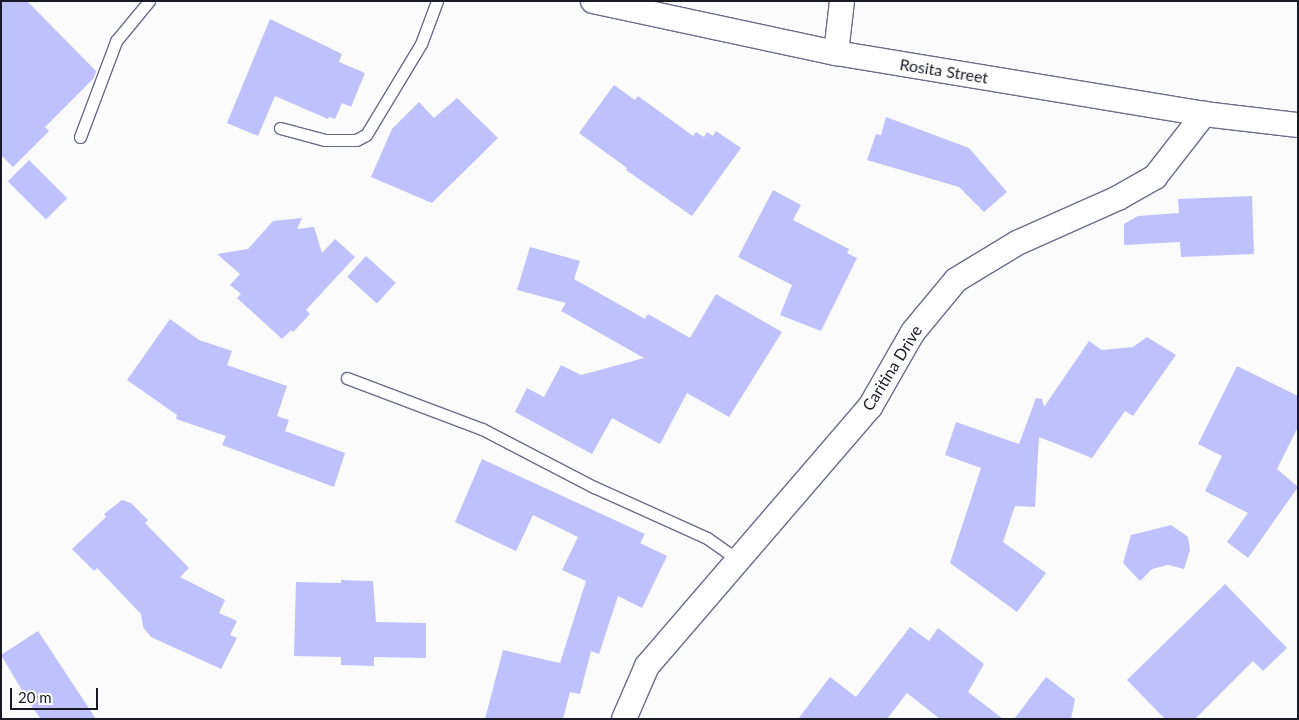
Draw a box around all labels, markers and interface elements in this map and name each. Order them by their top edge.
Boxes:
street label: Rosita Street [898,55,990,87]
street label: Caritina Drive [858,322,926,414]
scale bar [12,678,100,710]
text: 20 m [18,688,52,706]

